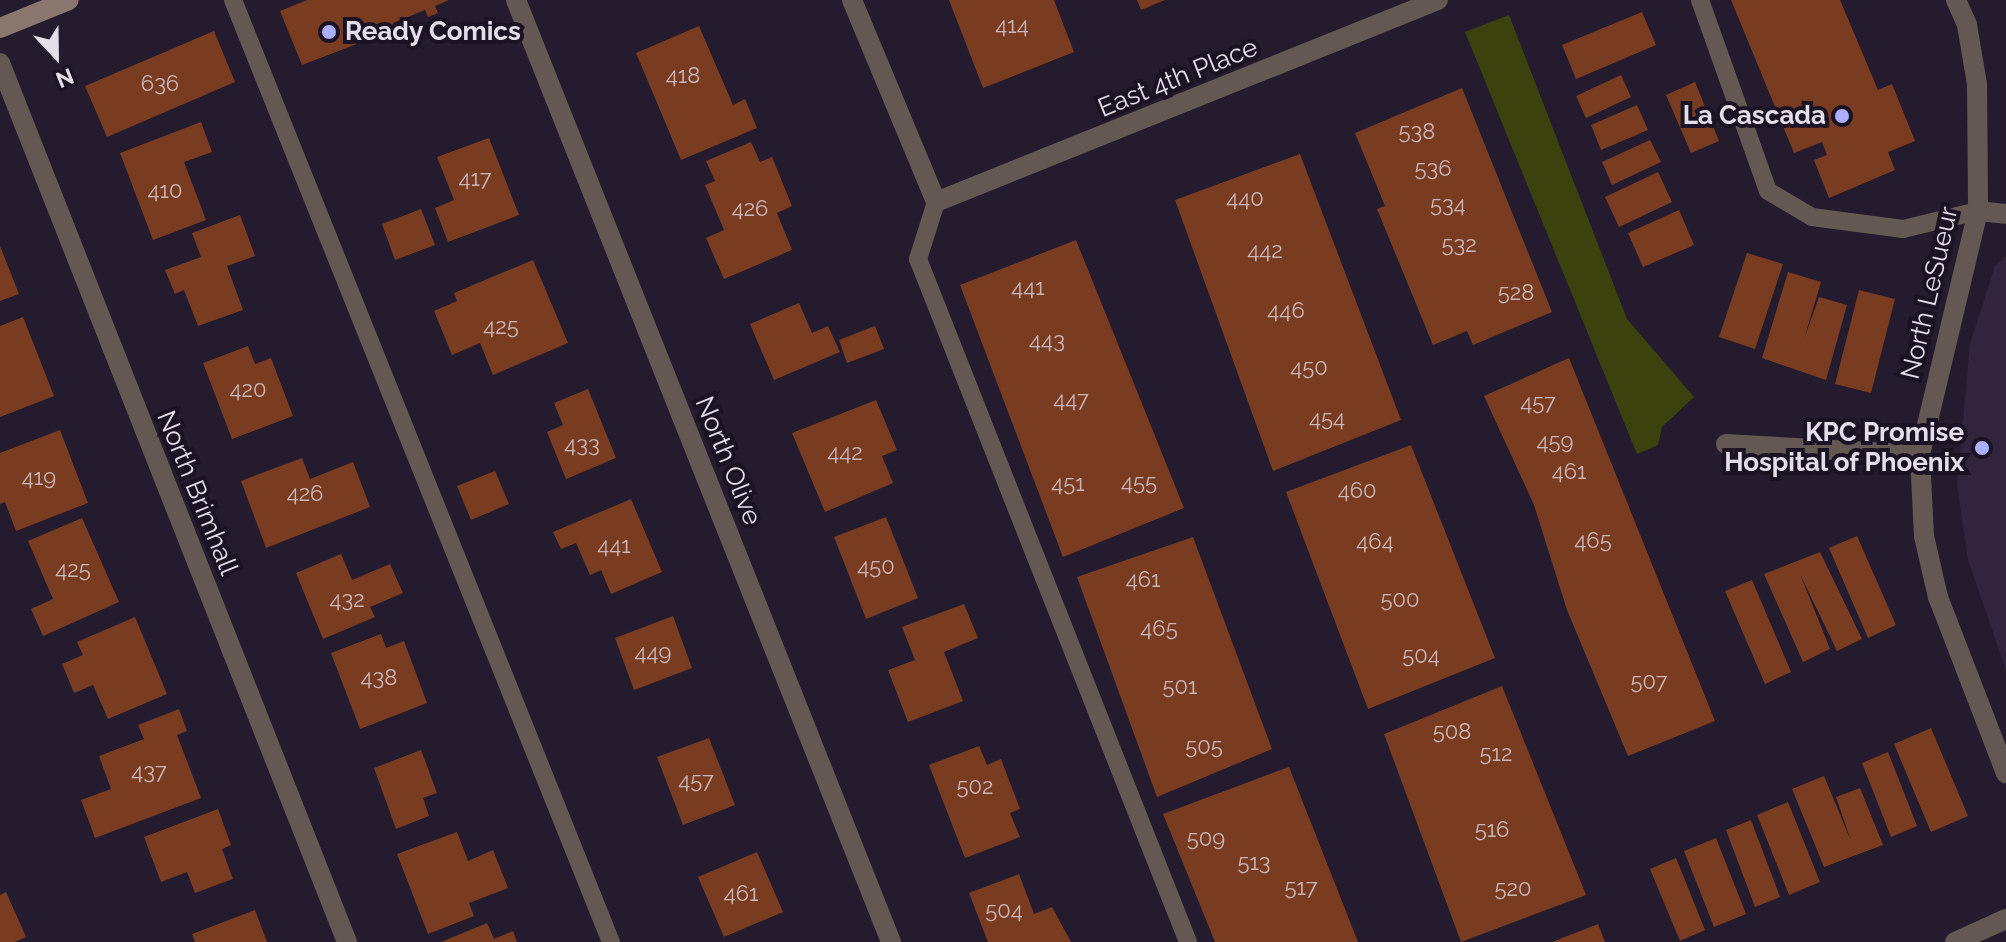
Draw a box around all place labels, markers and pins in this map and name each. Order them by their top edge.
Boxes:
place label: Ready Comics [345,16,521,48]
marker: Ready Comics [320,23,338,41]
place label: La Cascada [1683,100,1826,132]
marker: La Cascada [1833,107,1851,125]
place label: KPC Promise Hospital of Phoenix [1723,417,1964,478]
marker: KPC Promise Hospital of Phoenix [1971,437,1993,459]

